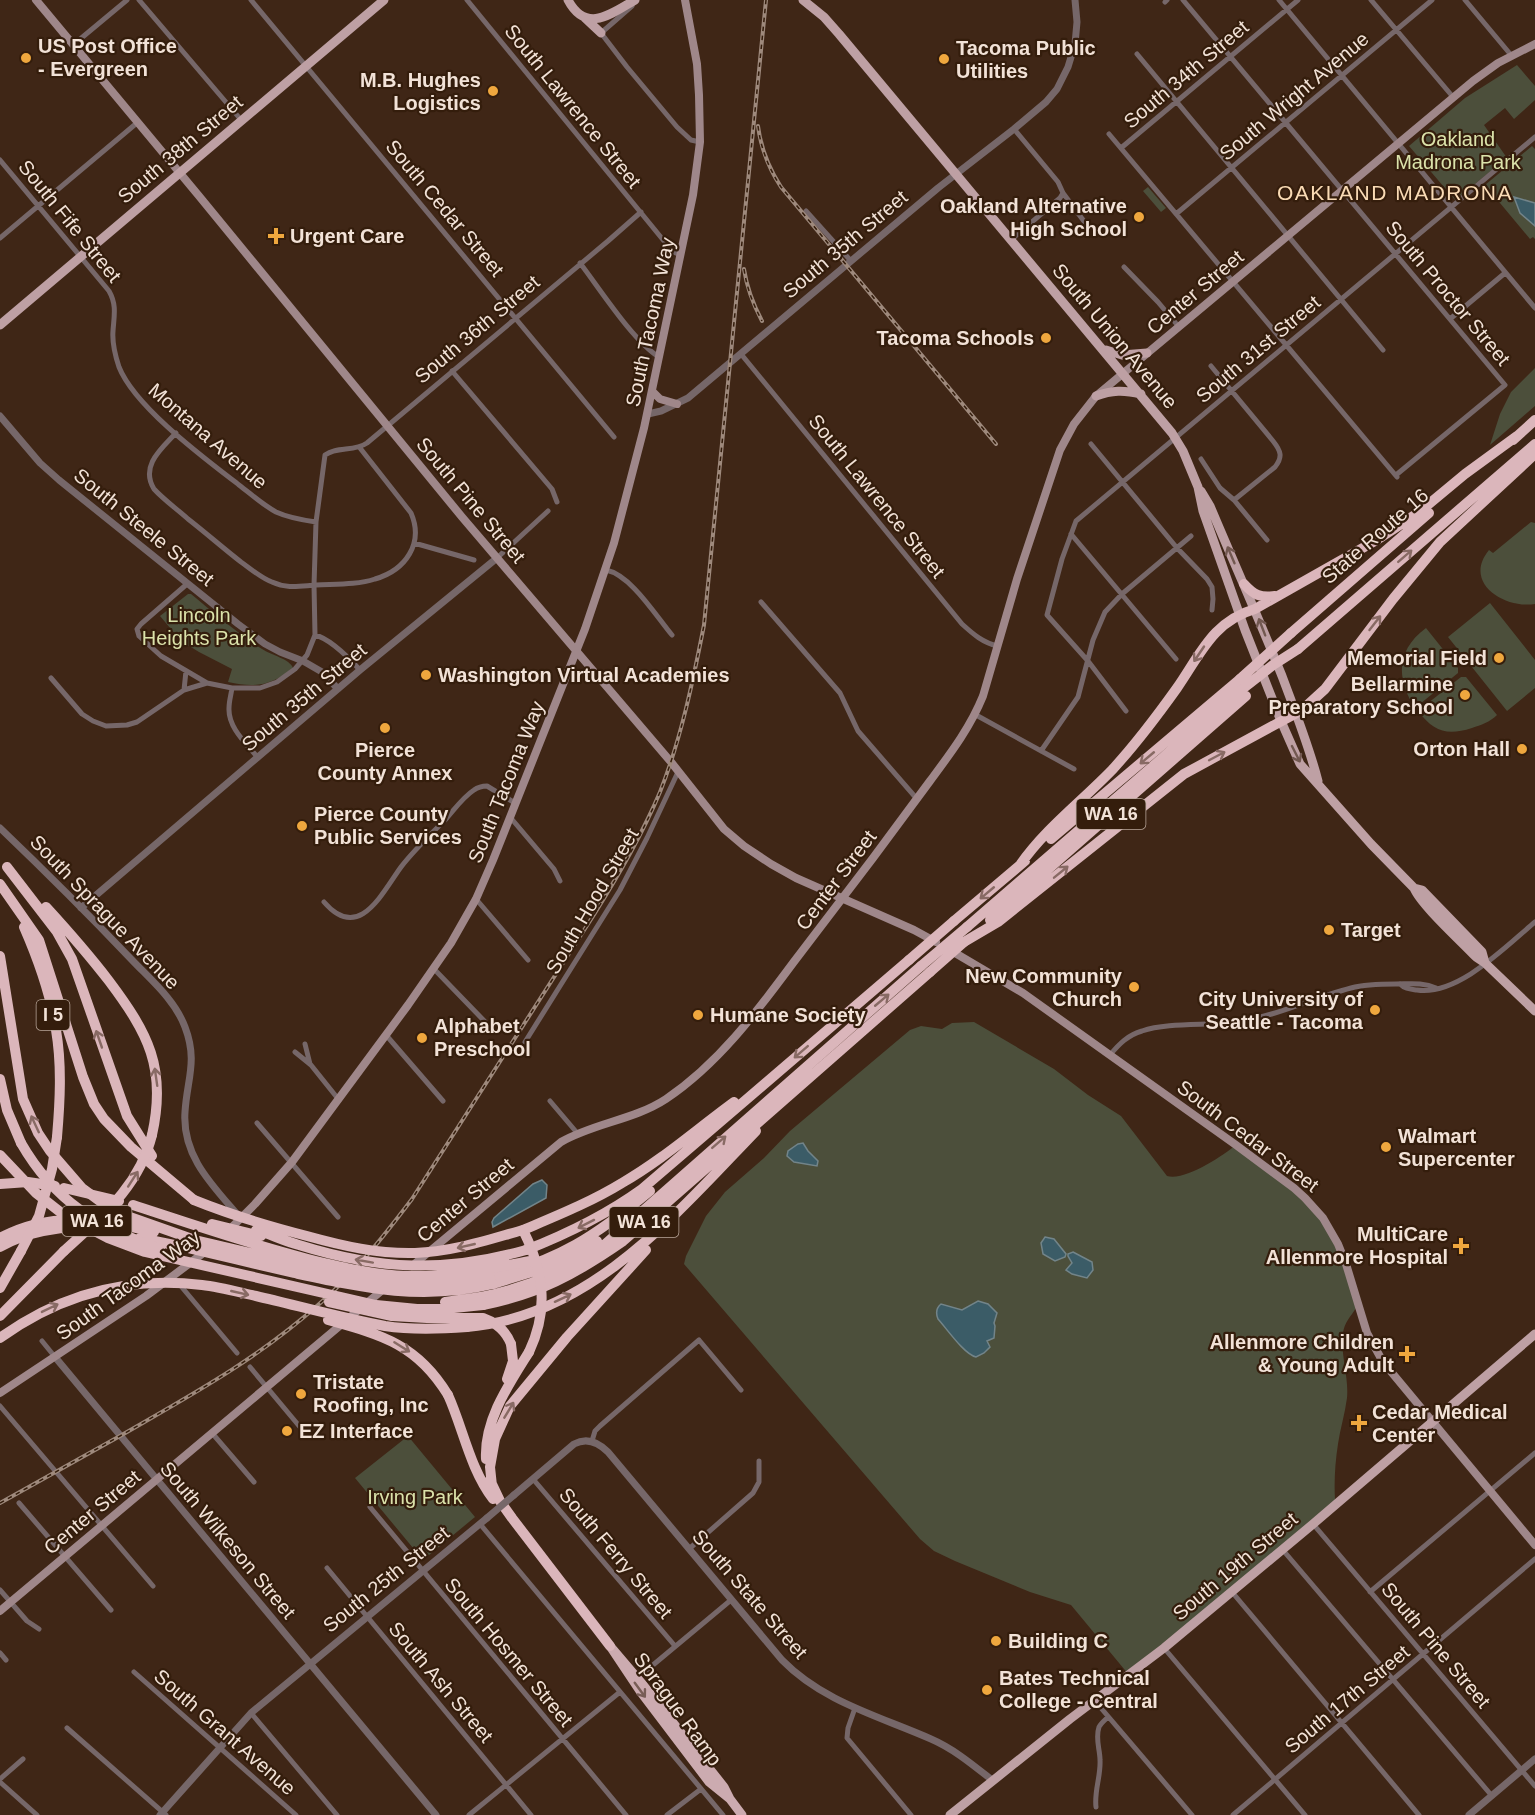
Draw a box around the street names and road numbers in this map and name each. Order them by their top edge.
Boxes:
street label: South 34th Street [1119,15,1253,132]
street label: South Lawrence Street [500,20,646,192]
street label: South Wright Avenue [1215,27,1373,165]
street label: South 38th Street [113,90,247,207]
street label: South Cedar Street [382,135,509,281]
street label: South Fife Street [14,156,126,287]
street label: South 35th Street [778,185,912,302]
street label: South Proctor Street [1381,217,1515,370]
street label: South Tacoma Way [621,235,679,409]
street label: Center Street [1142,245,1248,339]
street label: South Union Avenue [1048,259,1182,413]
street label: South 36th Street [410,270,544,387]
street label: South 31st Street [1192,291,1325,407]
street label: Montana Avenue [144,379,272,493]
street label: South Lawrence Street [804,410,950,582]
street label: South Pine Street [412,433,530,567]
street label: South Steele Street [70,464,219,590]
street label: State Route 16 [1317,484,1433,588]
street label: South 35th Street [237,638,371,755]
street label: South Tacoma Way [464,698,548,866]
road number: WA 16 [1076,799,1146,829]
street label: South Hood Street [541,824,643,978]
street label: Center Street [791,826,881,934]
street label: South Sprague Avenue [26,830,184,994]
road number: I 5 [36,1000,70,1030]
street label: South Cedar Street [1173,1076,1323,1197]
street label: Center Street [412,1153,518,1247]
road number: WA 16 [63,1206,132,1236]
road number: WA 16 [610,1207,678,1237]
street label: South Tacoma Way [52,1225,204,1345]
street label: South Wilkeson Street [156,1457,300,1623]
street label: Center Street [39,1465,145,1559]
street label: South Ferry Street [555,1483,677,1623]
street label: South 19th Street [1168,1507,1302,1624]
street label: South 25th Street [319,1521,454,1637]
street label: South State Street [688,1525,812,1663]
street label: South Hosmer Street [441,1573,578,1731]
street label: South Pine Street [1377,1578,1495,1712]
street label: South Ash Street [384,1617,498,1747]
street label: South 17th Street [1280,1640,1414,1757]
street label: Sprague Ramp [630,1648,726,1770]
street label: South Grant Avenue [150,1665,300,1799]

